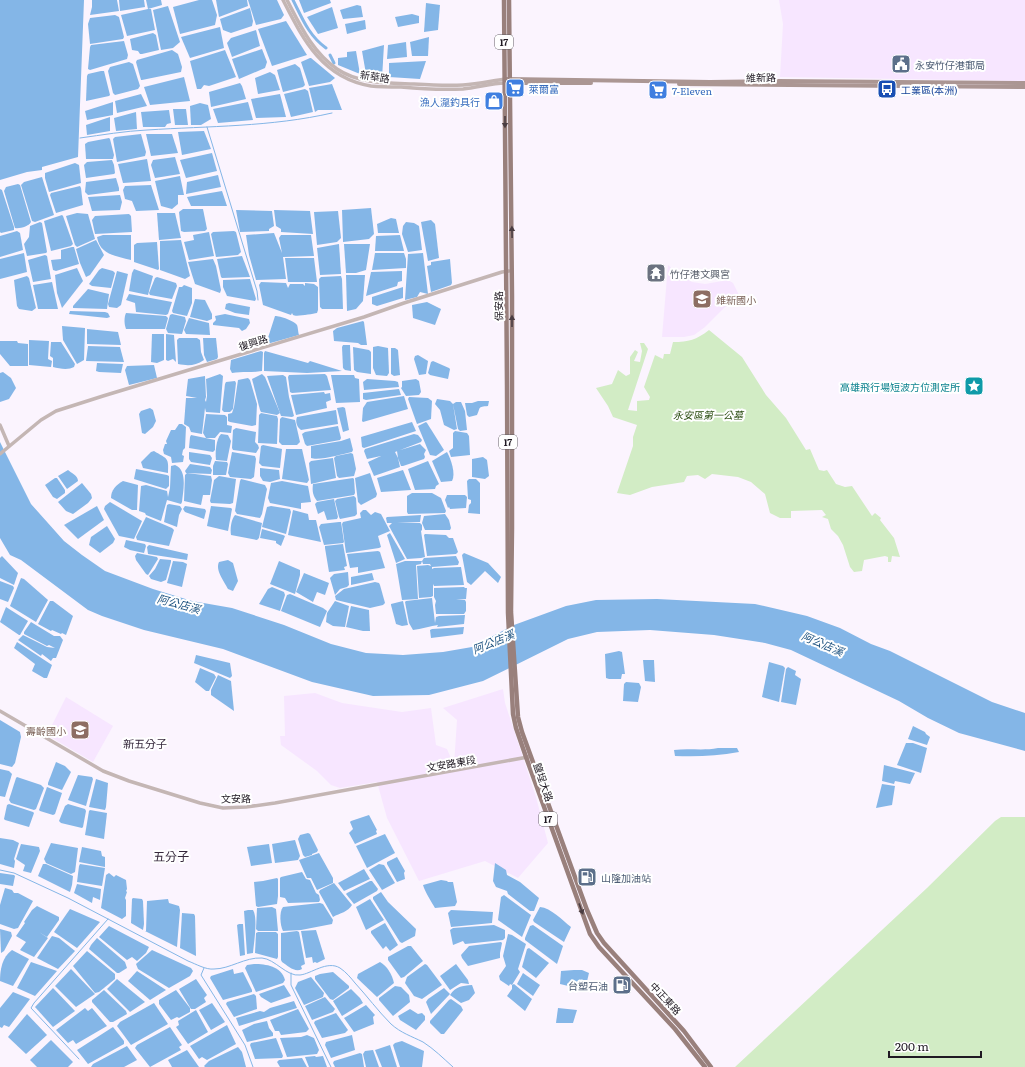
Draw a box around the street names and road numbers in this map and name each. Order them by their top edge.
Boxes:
road number: 17 [495,35,513,49]
street label: 新華路 [359,66,391,86]
street label: 維新路 [746,69,776,85]
street label: 保安路 [490,291,506,321]
street label: 復興路 [236,330,270,354]
road number: 17 [499,435,517,449]
street label: 文安路東段 [425,751,477,775]
street label: 鹽埕大路 [530,761,558,803]
street label: 文安路 [221,790,251,806]
road number: 17 [539,812,557,826]
street label: 中正東路 [647,978,685,1018]

